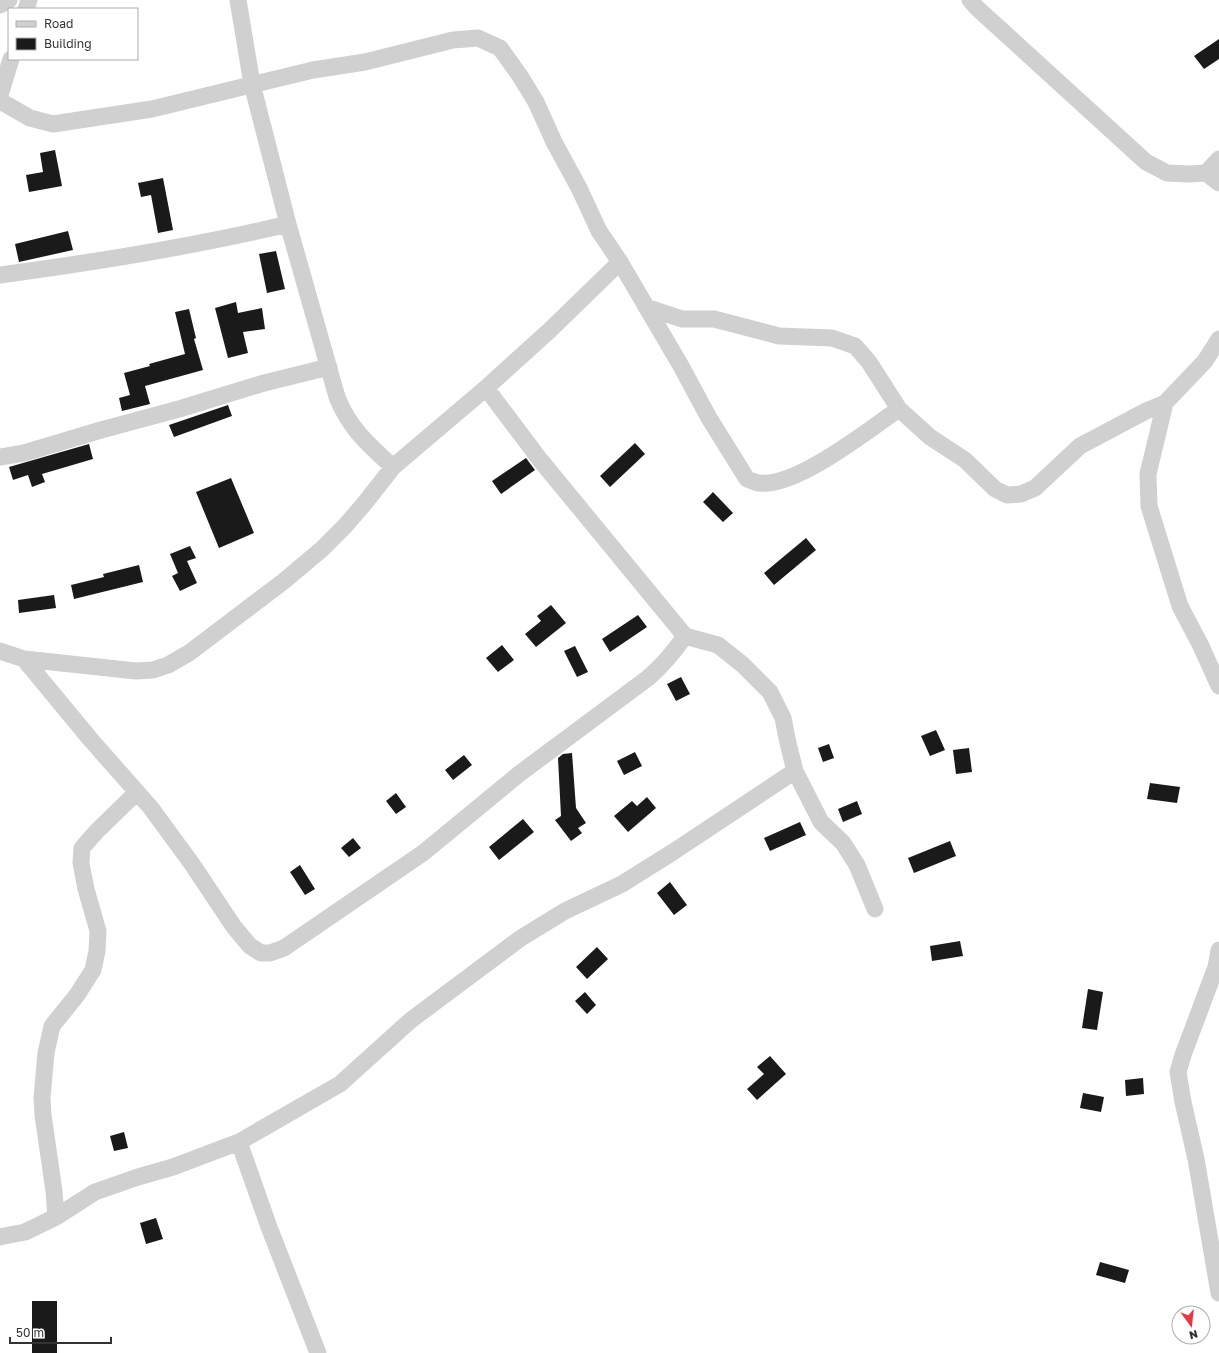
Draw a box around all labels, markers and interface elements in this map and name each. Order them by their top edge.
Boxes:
legend [8,8,138,60]
text: Road [44,16,73,31]
text: Building [44,36,92,51]
north arrow [1171,1305,1211,1345]
scale bar [10,1319,111,1345]
text: 50 m [16,1325,44,1340]
text: N [1188,1328,1199,1343]

